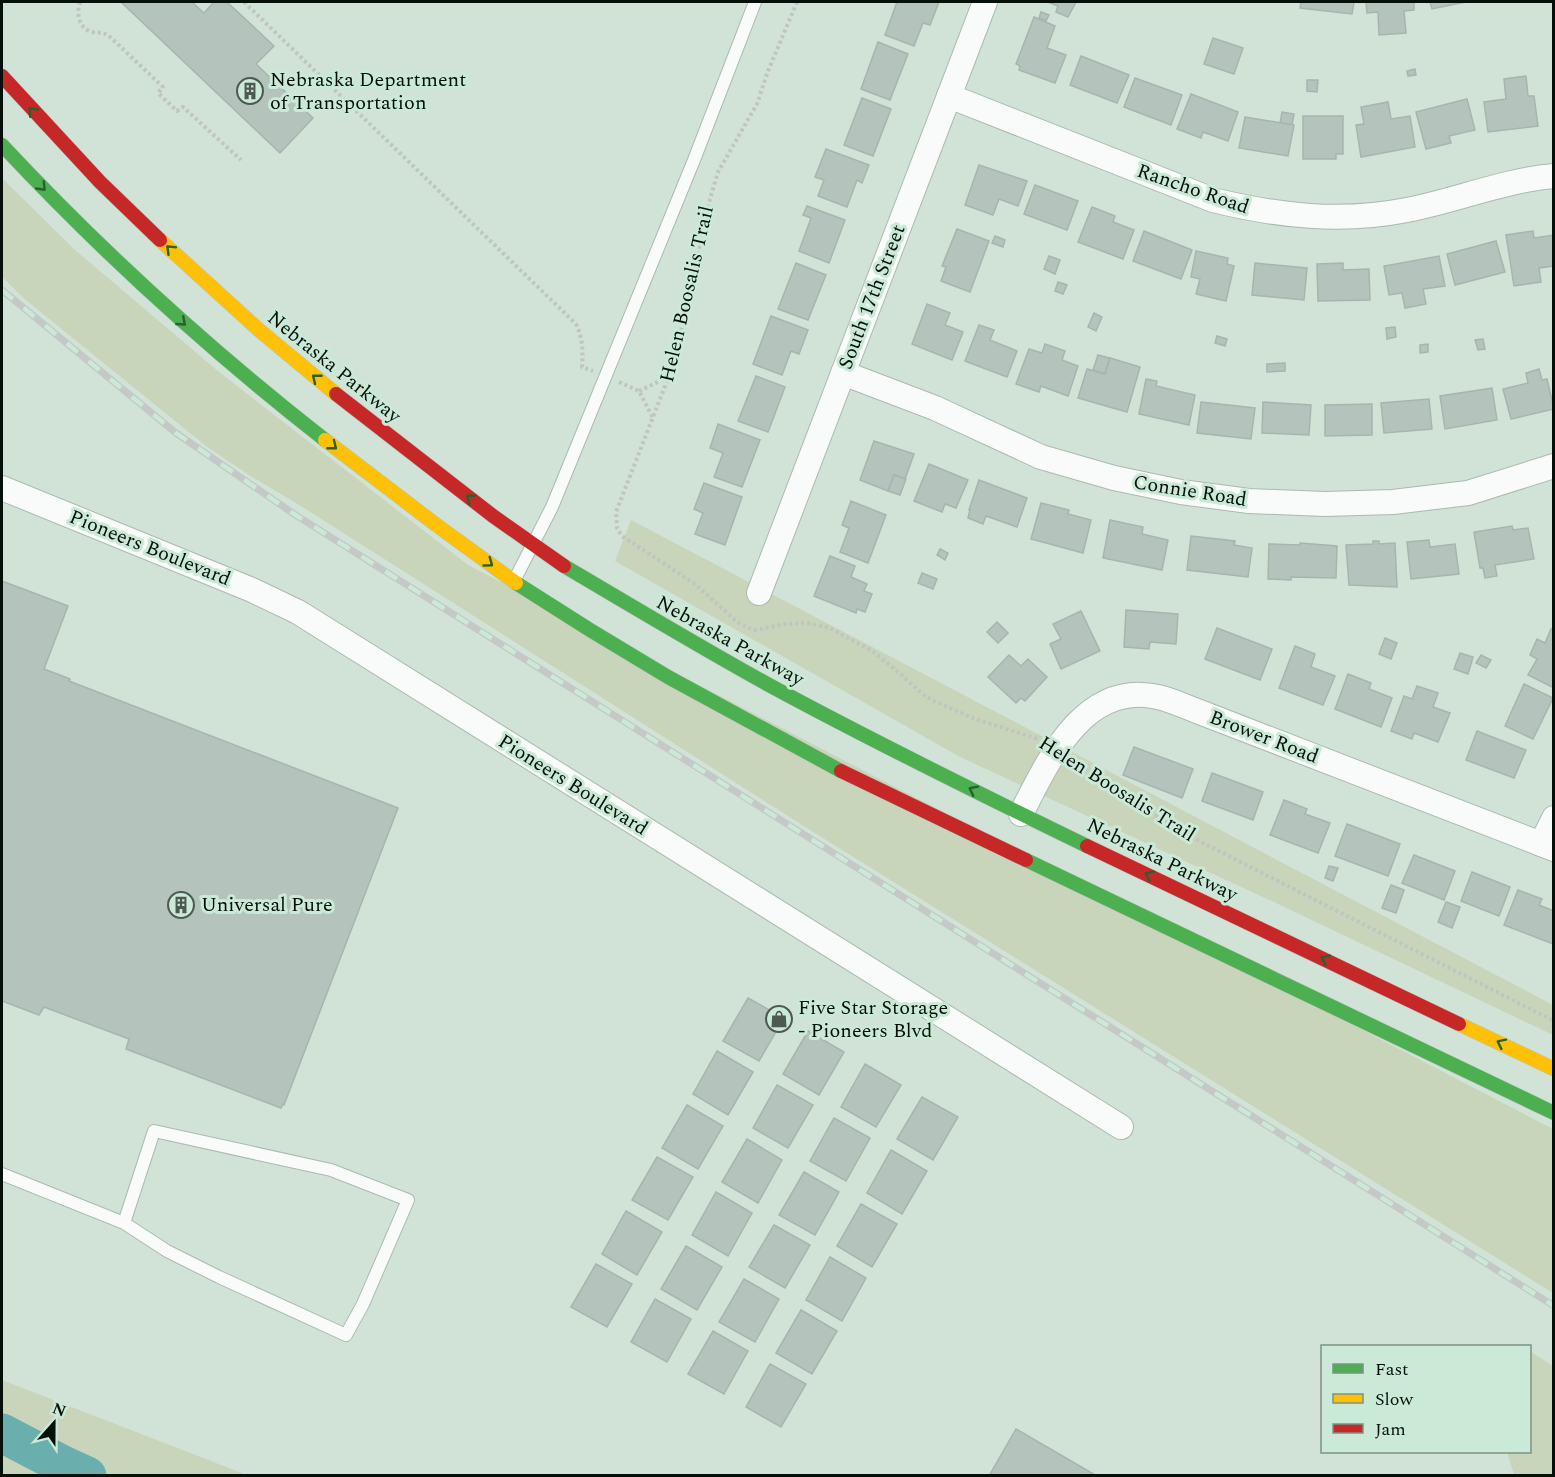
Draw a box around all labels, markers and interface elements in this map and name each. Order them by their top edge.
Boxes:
place label: Nebraska Department of Transportation [270,65,466,118]
building icon: Nebraska Department of Transportation [235,76,265,106]
one-way arrow [29,107,40,118]
street label: Rancho Road [1133,156,1253,222]
one-way arrow [35,181,46,191]
street label: Helen Boosalis Trail [652,203,722,385]
street label: South 17th Street [831,220,913,374]
one-way arrow [166,246,177,257]
street label: Nebraska Parkway [261,304,409,431]
one-way arrow [176,315,187,326]
one-way arrow [312,375,323,386]
one-way arrow [326,439,337,450]
street label: Connie Road [1131,467,1249,515]
one-way arrow [465,494,476,505]
street label: Pioneers Boulevard [65,502,235,594]
one-way arrow [483,556,494,567]
street label: Nebraska Parkway [651,588,810,695]
street label: Brower Road [1205,702,1323,772]
street label: Pioneers Boulevard [492,727,654,843]
street label: Helen Boosalis Trail [1033,729,1201,849]
one-way arrow [969,786,980,798]
street label: Nebraska Parkway [1081,810,1244,910]
one-way arrow [1144,871,1155,883]
building icon: Universal Pure [166,890,196,920]
place label: Universal Pure [201,890,333,920]
one-way arrow [1320,955,1331,967]
place label: Five Star Storage - Pioneers Blvd [798,993,948,1046]
shop icon: Five Star Storage - Pioneers Blvd [764,1004,794,1034]
one-way arrow [1496,1039,1507,1051]
legend [1321,1345,1531,1453]
text: Fast [1375,1356,1408,1383]
text: Slow [1375,1386,1414,1413]
north arrow [24,1393,84,1453]
text: N [49,1396,69,1423]
text: Jam [1375,1416,1406,1443]

